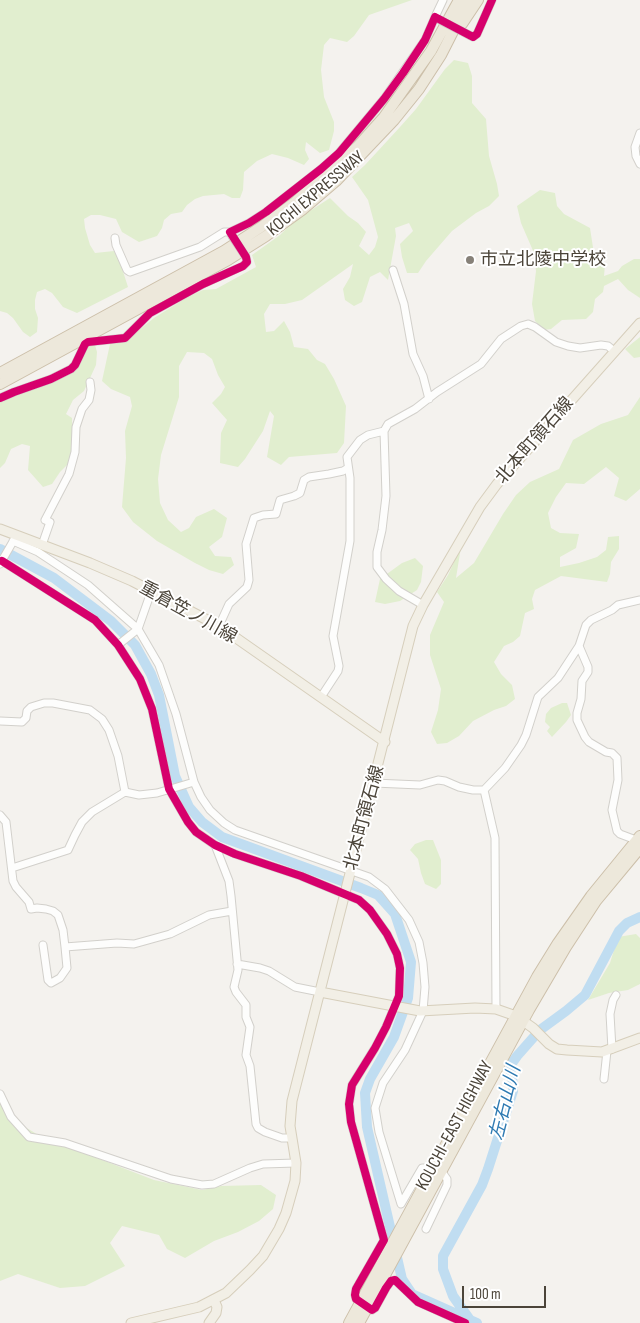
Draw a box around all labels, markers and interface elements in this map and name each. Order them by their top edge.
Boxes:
street label: KOCHI EXPRESSWAY [263,147,369,241]
place label: 市立北陵中学校 [480,249,606,271]
marker: 市立北陵中学校 [464,254,476,266]
street label: 北本町領石線 [491,393,579,489]
street label: 重倉笠ノ川線 [136,577,240,649]
street label: 北本町領石線 [341,763,389,873]
street label: KOUCHI-EAST HIGHWAY [412,1058,498,1194]
water label: 左右山川 [486,1063,526,1143]
scale bar [465,1276,549,1308]
text: 100 m [470,1285,501,1304]

